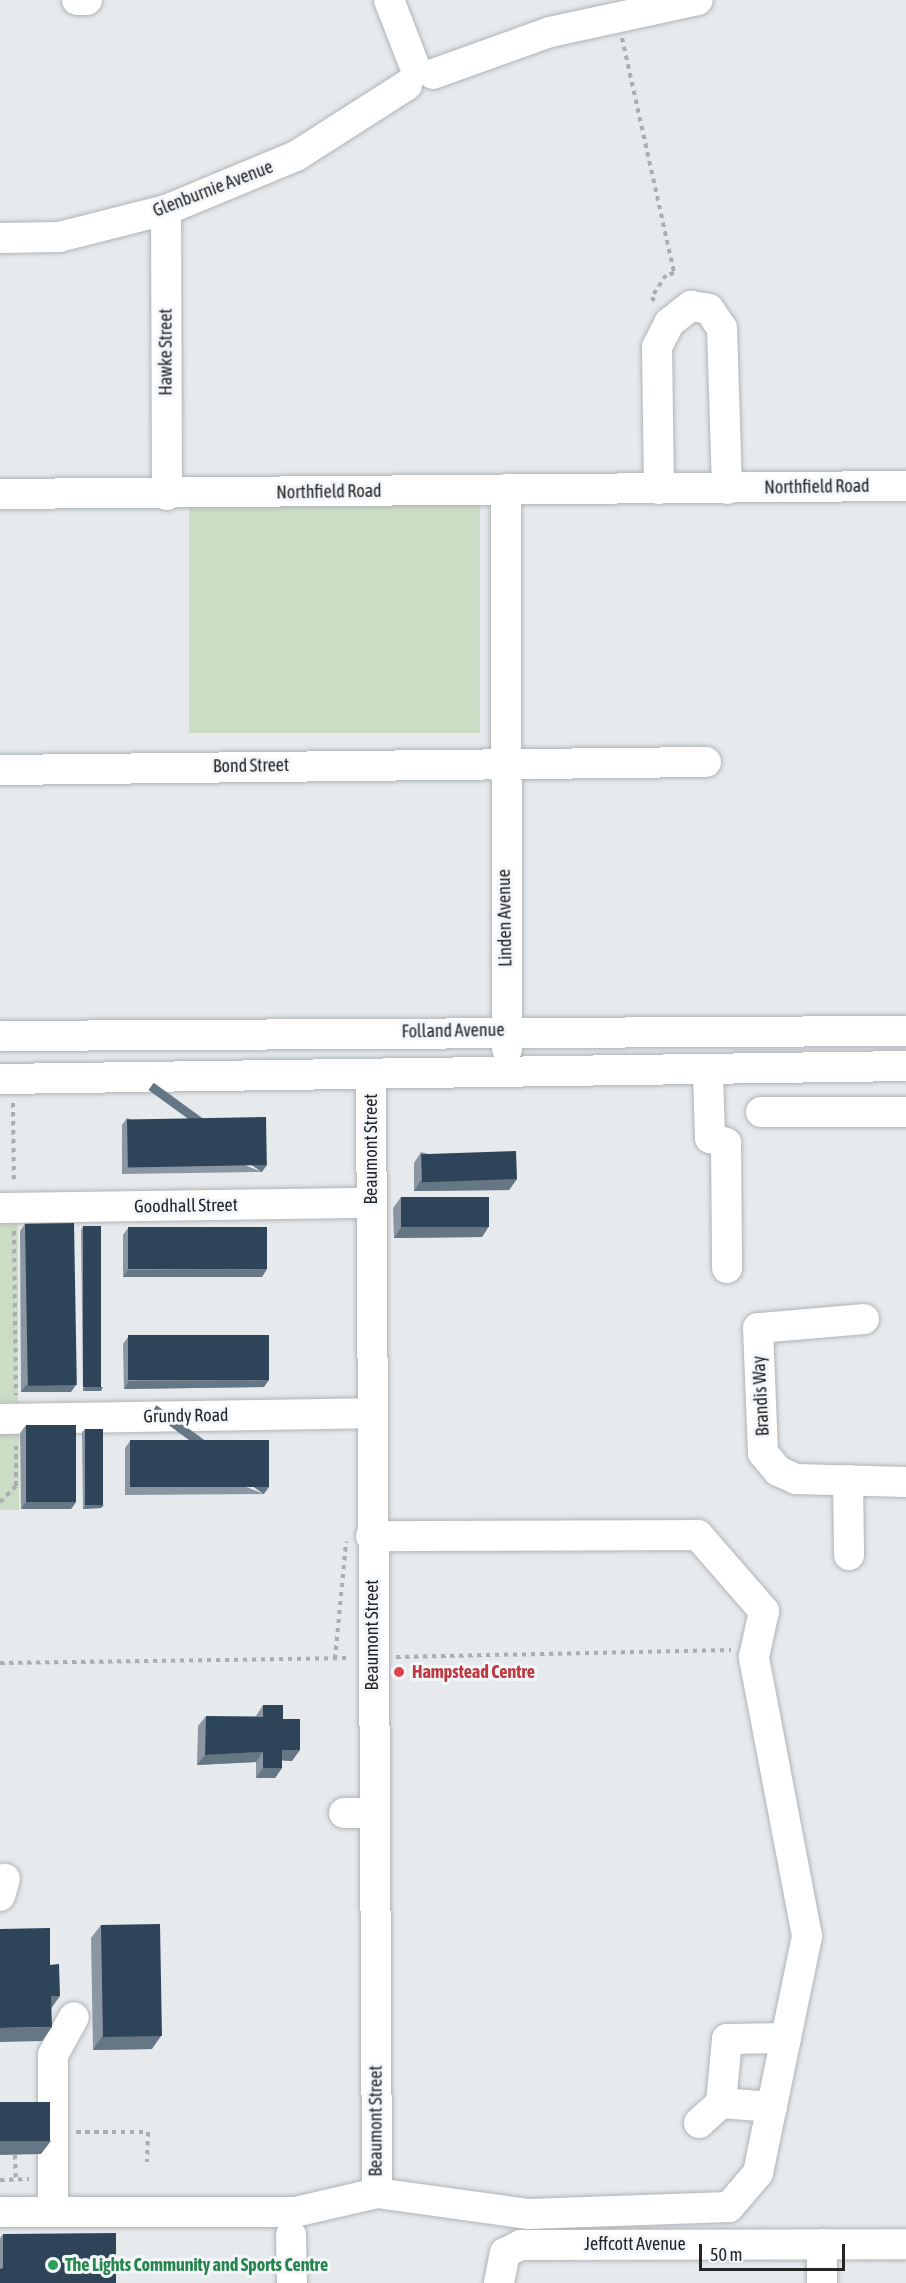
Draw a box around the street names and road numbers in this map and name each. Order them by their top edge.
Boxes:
street label: Glenburnie Avenue [150,156,276,222]
street label: Hawke Street [155,308,177,396]
street label: Northfield Road [764,475,870,499]
street label: Northfield Road [276,480,382,504]
street label: Bond Street [213,755,289,777]
street label: Linden Avenue [493,869,517,967]
street label: Folland Avenue [401,1019,505,1043]
street label: Beaumont Street [360,1093,382,1205]
street label: Goodhall Street [134,1194,238,1218]
street label: Brandis Way [748,1355,774,1437]
street label: Grundy Road [143,1404,229,1428]
street label: Beaumont Street [361,1579,383,1691]
street label: Beaumont Street [365,2065,387,2177]
street label: Jeffcott Avenue [584,2233,686,2255]

